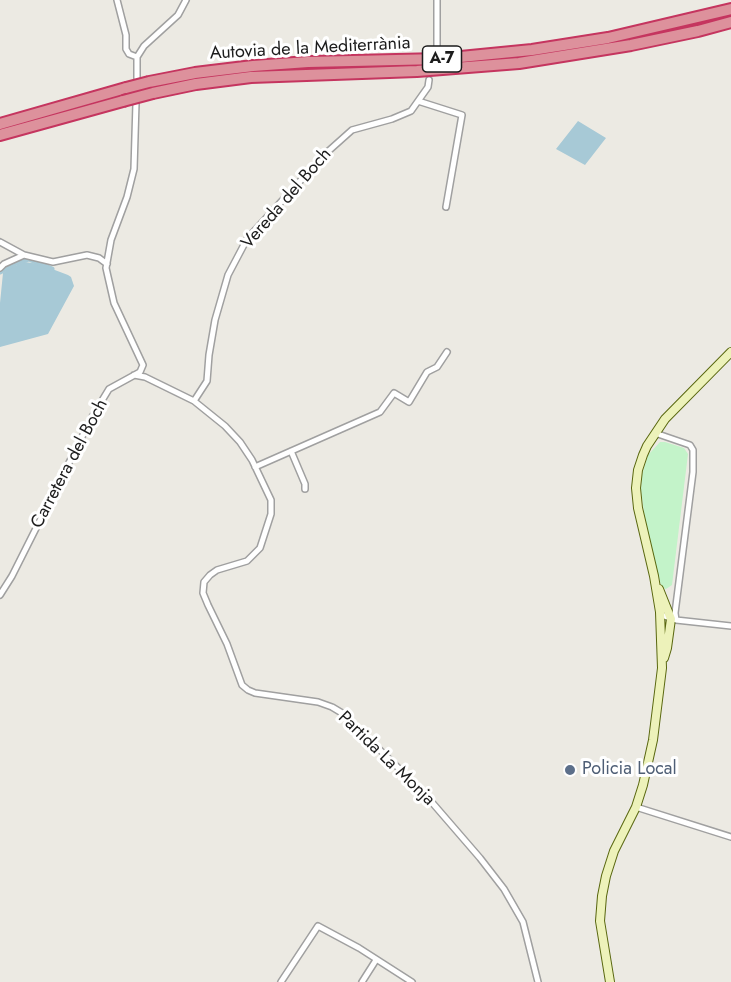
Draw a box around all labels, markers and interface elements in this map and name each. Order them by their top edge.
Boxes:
street label: Autovia de la Mediterrània [209,33,411,65]
road number: A-7 [422,46,462,72]
street label: Vereda del Boch [237,144,337,254]
street label: Carretera del Boch [27,396,113,532]
street label: Partida La Monja [333,707,439,811]
place label: Policia Local [582,759,677,781]
marker: Policia Local [563,763,577,777]

